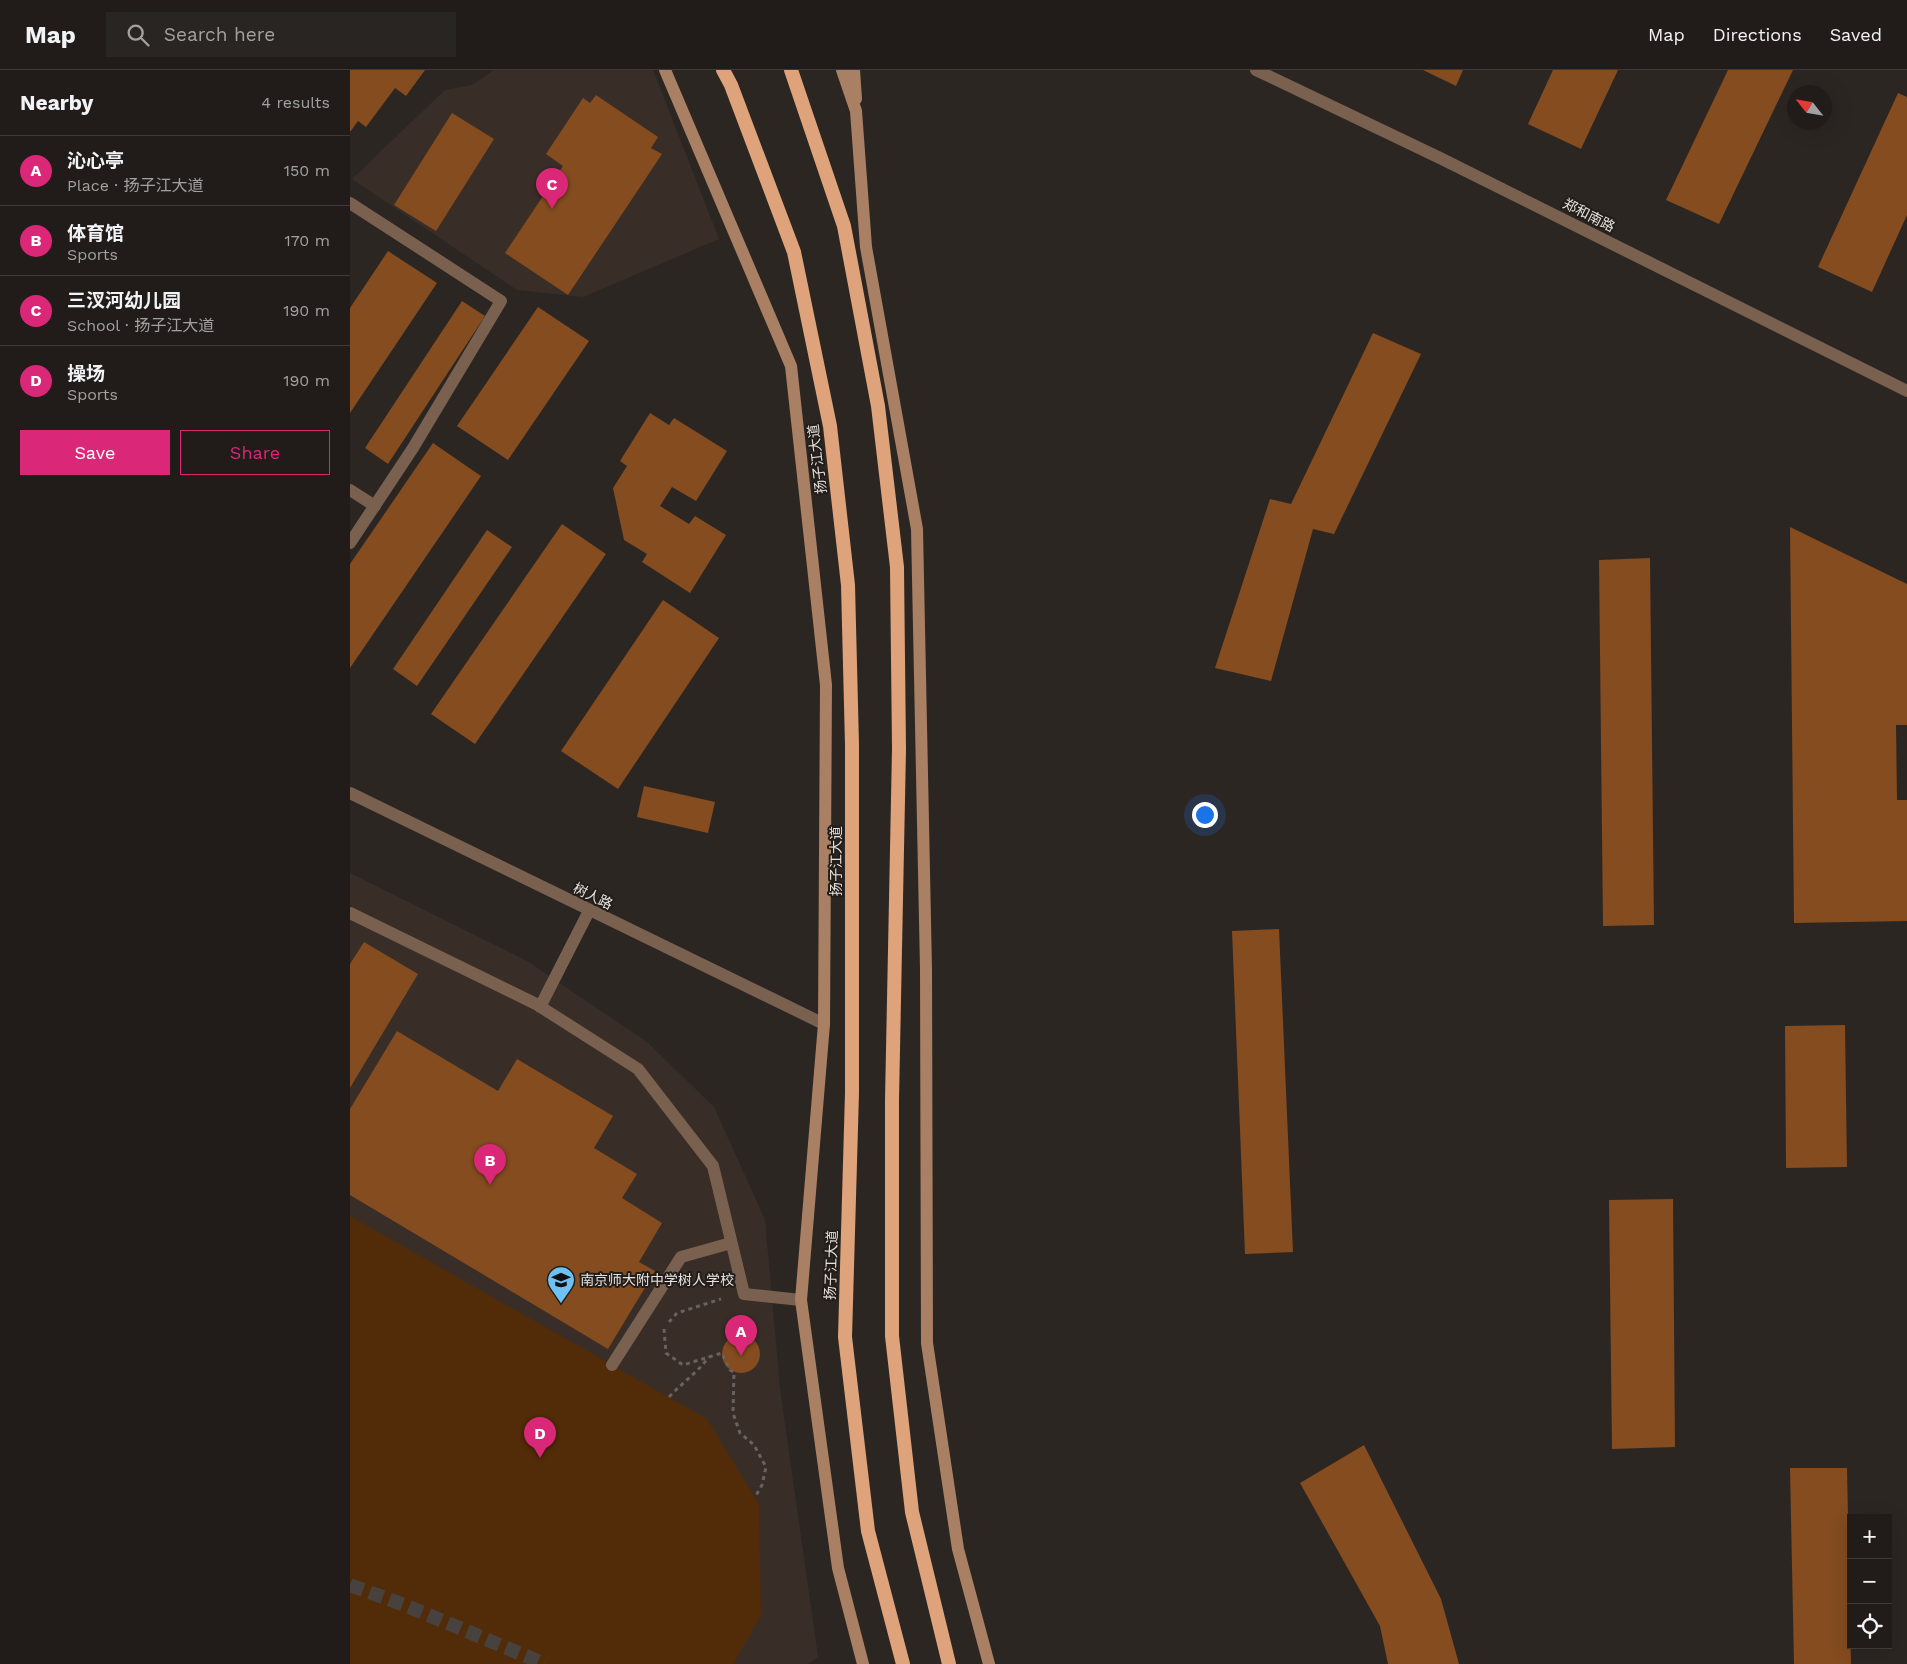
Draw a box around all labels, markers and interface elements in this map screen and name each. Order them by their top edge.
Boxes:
search box [106,12,456,57]
text: Map [25,21,76,49]
icon: search [124,21,152,49]
text: Search here [164,23,275,46]
text: Map [1648,24,1685,45]
text: Directions [1713,24,1802,45]
text: Saved [1830,24,1882,45]
north arrow [1787,85,1832,130]
text: Nearby [20,90,93,115]
text: 4 results [261,93,330,112]
text: 沁心亭 [67,149,124,172]
text: A [31,161,41,180]
text: 150 m [284,161,330,180]
pin: C [536,168,568,209]
text: Place · 扬子江大道 [67,176,203,195]
street label: 郑和南路 [1560,195,1618,235]
text: 体育馆 [67,222,124,245]
text: B [31,231,41,250]
text: 170 m [284,231,330,250]
text: Sports [67,245,118,264]
text: 三汊河幼儿园 [67,289,181,312]
text: C [31,301,41,320]
text: 190 m [283,301,330,320]
text: School · 扬子江大道 [67,316,214,335]
text: 操场 [67,362,105,385]
text: D [30,371,42,390]
text: 190 m [283,371,330,390]
text: Sports [67,385,118,404]
street label: 扬子江大道 [805,423,829,495]
button: Save [20,430,170,475]
button: Share [180,430,330,475]
your location [1192,802,1218,828]
street label: 扬子江大道 [828,826,844,896]
street label: 树人路 [571,880,615,912]
pin: B [474,1144,506,1185]
street label: 扬子江大道 [822,1230,840,1300]
school or university icon: 南京师大附中学树人学校 [546,1265,576,1304]
place label: 南京师大附中学树人学校 [580,1272,734,1288]
pin: A [725,1315,757,1356]
pin: D [524,1417,556,1458]
map controls [1847,1514,1892,1649]
button: + [1847,1514,1892,1559]
button: − [1847,1559,1892,1604]
button: locate [1847,1604,1892,1649]

